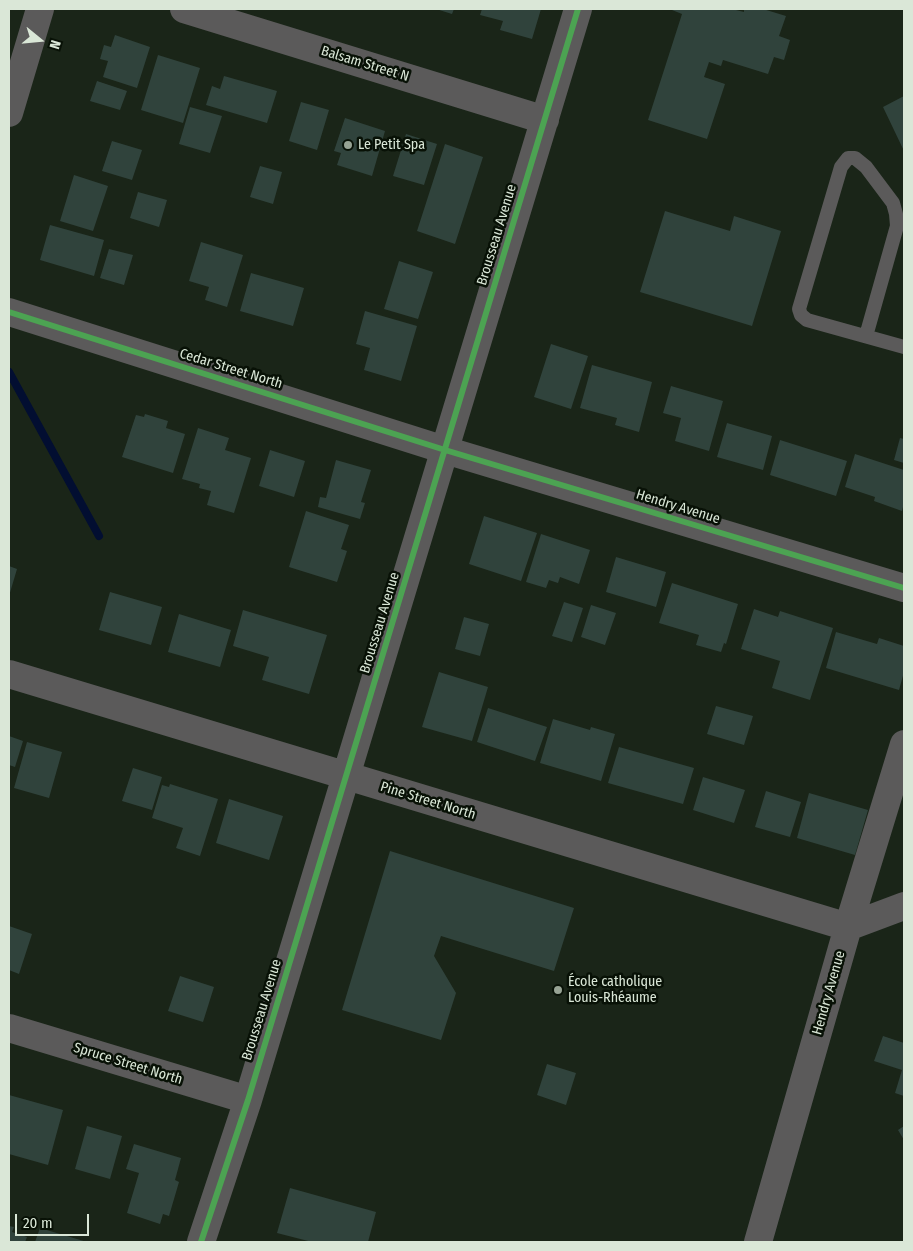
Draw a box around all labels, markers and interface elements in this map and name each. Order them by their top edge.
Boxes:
north arrow [15,15,65,65]
text: N [45,38,64,51]
street label: Balsam Street N [319,43,411,85]
place label: Le Petit Spa [358,137,425,153]
marker: Le Petit Spa [342,139,354,151]
street label: Brousseau Avenue [474,182,520,288]
street label: Cedar Street North [178,345,284,393]
street label: Hendry Avenue [634,486,722,528]
street label: Brousseau Avenue [357,570,403,676]
street label: Pine Street North [378,779,478,823]
street label: Hendry Avenue [809,949,849,1037]
street label: Brousseau Avenue [239,957,285,1063]
place label: École catholique Louis-Rhéaume [568,974,662,1006]
marker: École catholique Louis-Rhéaume [552,984,564,996]
street label: Spruce Street North [72,1039,184,1089]
scale bar [18,1204,91,1236]
text: 20 m [23,1214,53,1232]

